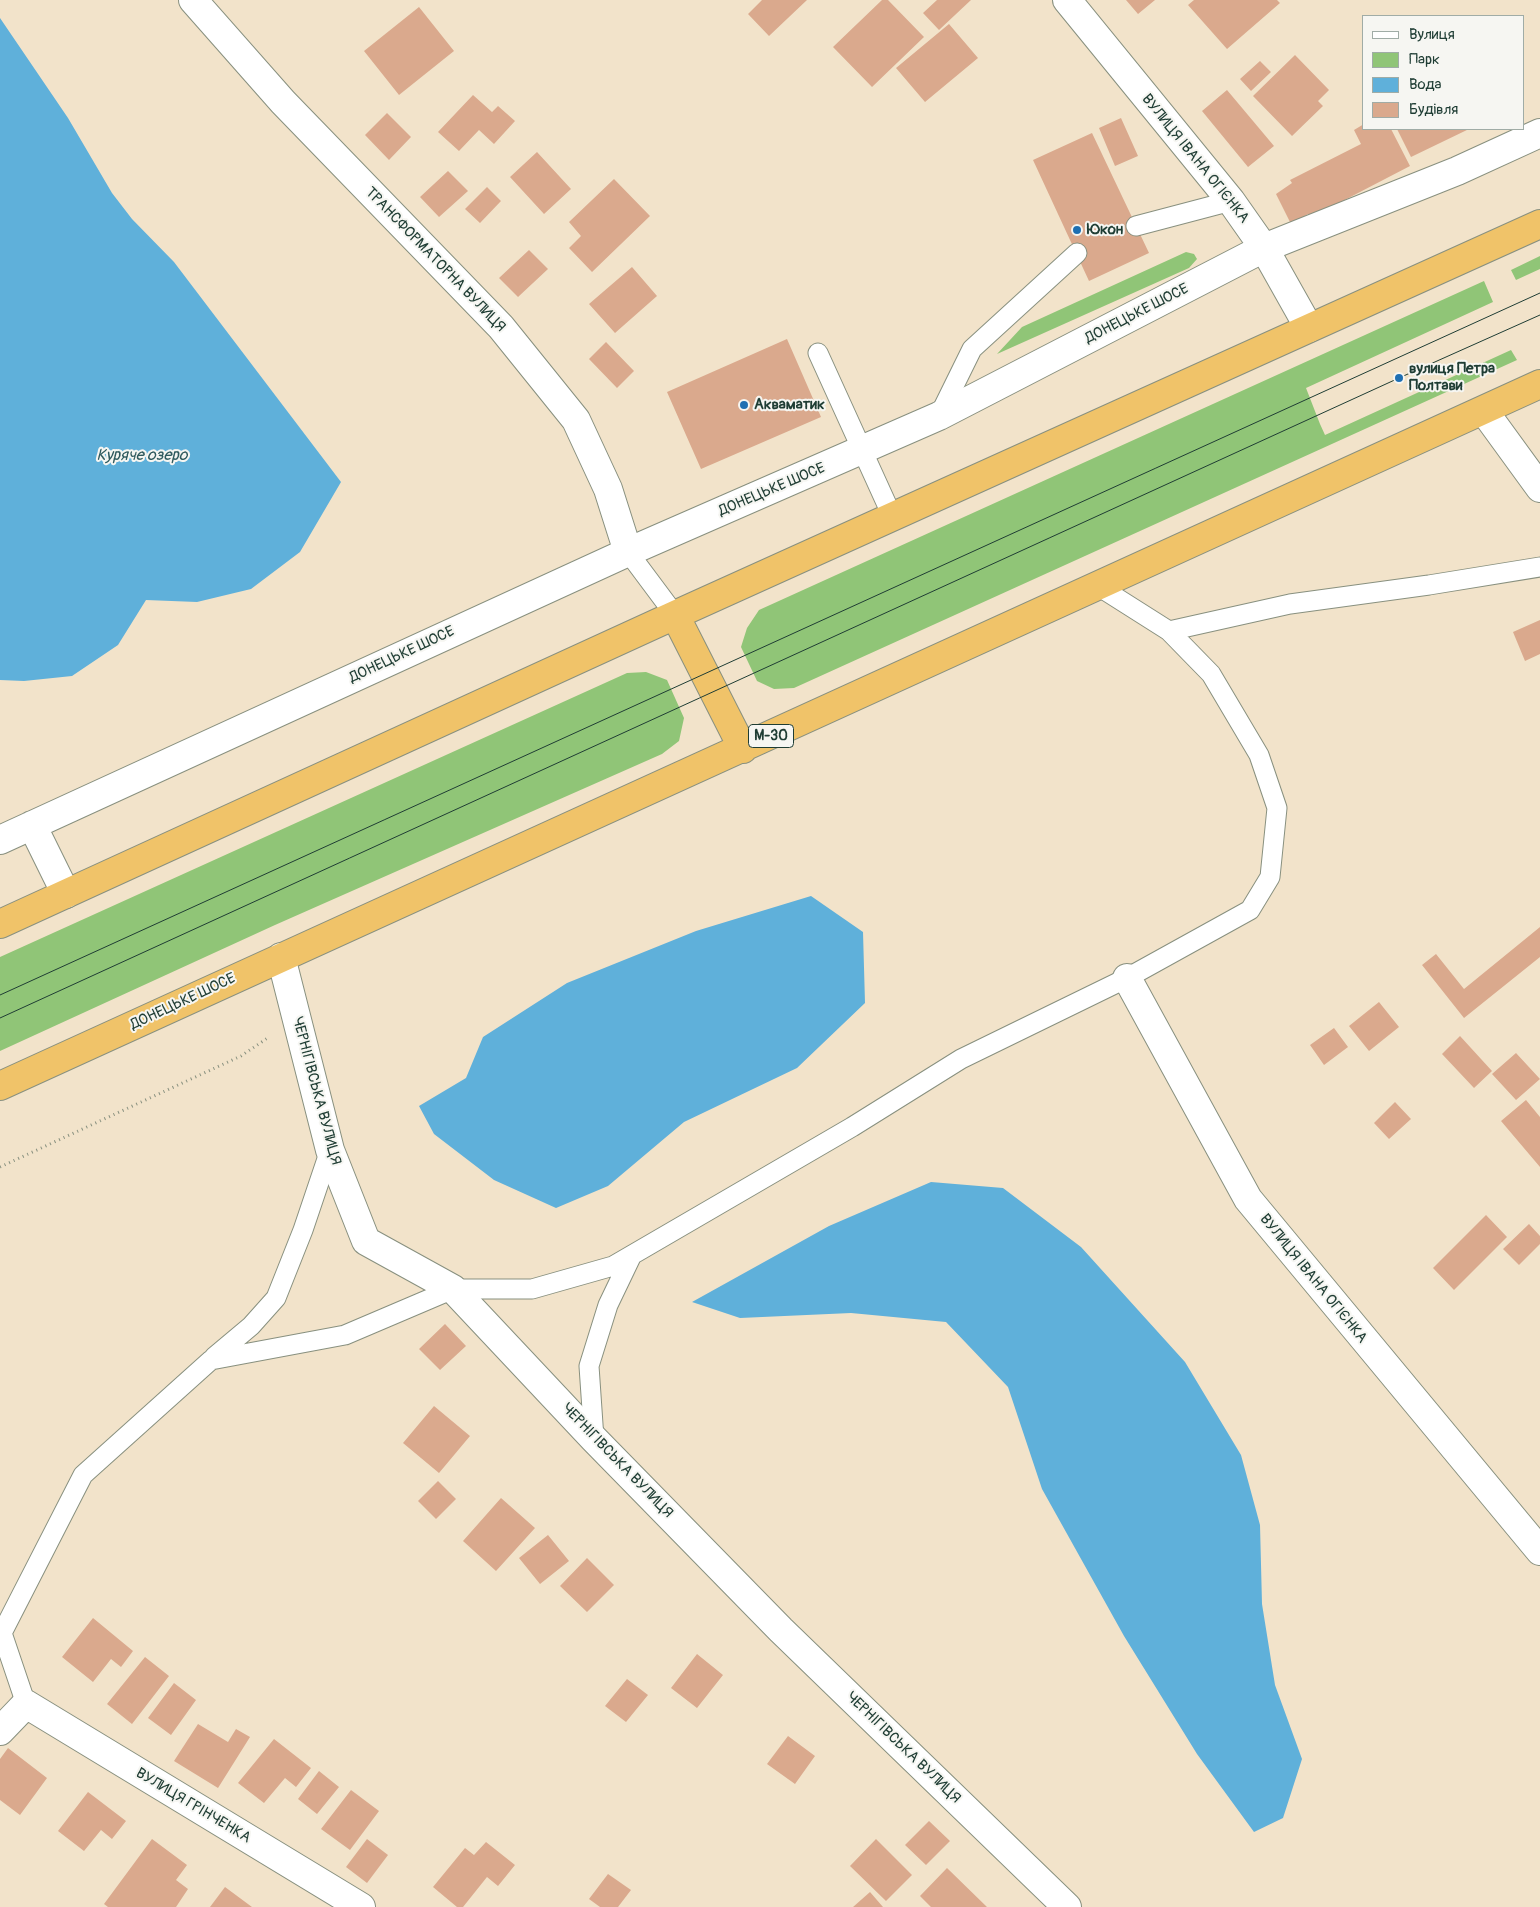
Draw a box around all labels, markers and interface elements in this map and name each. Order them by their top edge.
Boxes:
legend [1362,15,1525,130]
text: Вулиця [1409,25,1455,44]
text: Парк [1409,50,1440,69]
text: Вода [1409,75,1442,94]
street label: ВУЛИЦЯ ІВАНА ОГІЄНКА [1137,91,1253,227]
text: Будівля [1409,100,1458,119]
street label: ТРАНСФОРМАТОРНА ВУЛИЦЯ [361,184,509,336]
place label: Юкон [1087,221,1123,239]
marker: Юкон [1071,224,1083,236]
street label: ДОНЕЦЬКЕ ШОСЕ [1082,280,1192,348]
place label: вулиця Петра Полтави [1409,360,1495,395]
marker: вулиця Петра Полтави [1393,372,1405,384]
place label: Акваматик [754,396,825,414]
marker: Акваматик [738,399,750,411]
water label: Куряче озеро [97,446,187,466]
street label: ДОНЕЦЬКЕ ШОСЕ [716,459,828,521]
street label: ДОНЕЦЬКЕ ШОСЕ [347,623,457,687]
road number: М-30 [748,724,794,748]
street label: ДОНЕЦЬКЕ ШОСЕ [128,970,238,1034]
street label: ЧЕРНІГІВСЬКА ВУЛИЦЯ [288,1015,344,1167]
street label: ВУЛИЦЯ ІВАНА ОГІЄНКА [1255,1211,1371,1347]
street label: ЧЕРНІГІВСЬКА ВУЛИЦЯ [558,1400,676,1522]
street label: ЧЕРНІГІВСЬКА ВУЛИЦЯ [842,1689,964,1807]
street label: ВУЛИЦЯ ГРІНЧЕНКА [132,1765,254,1847]

